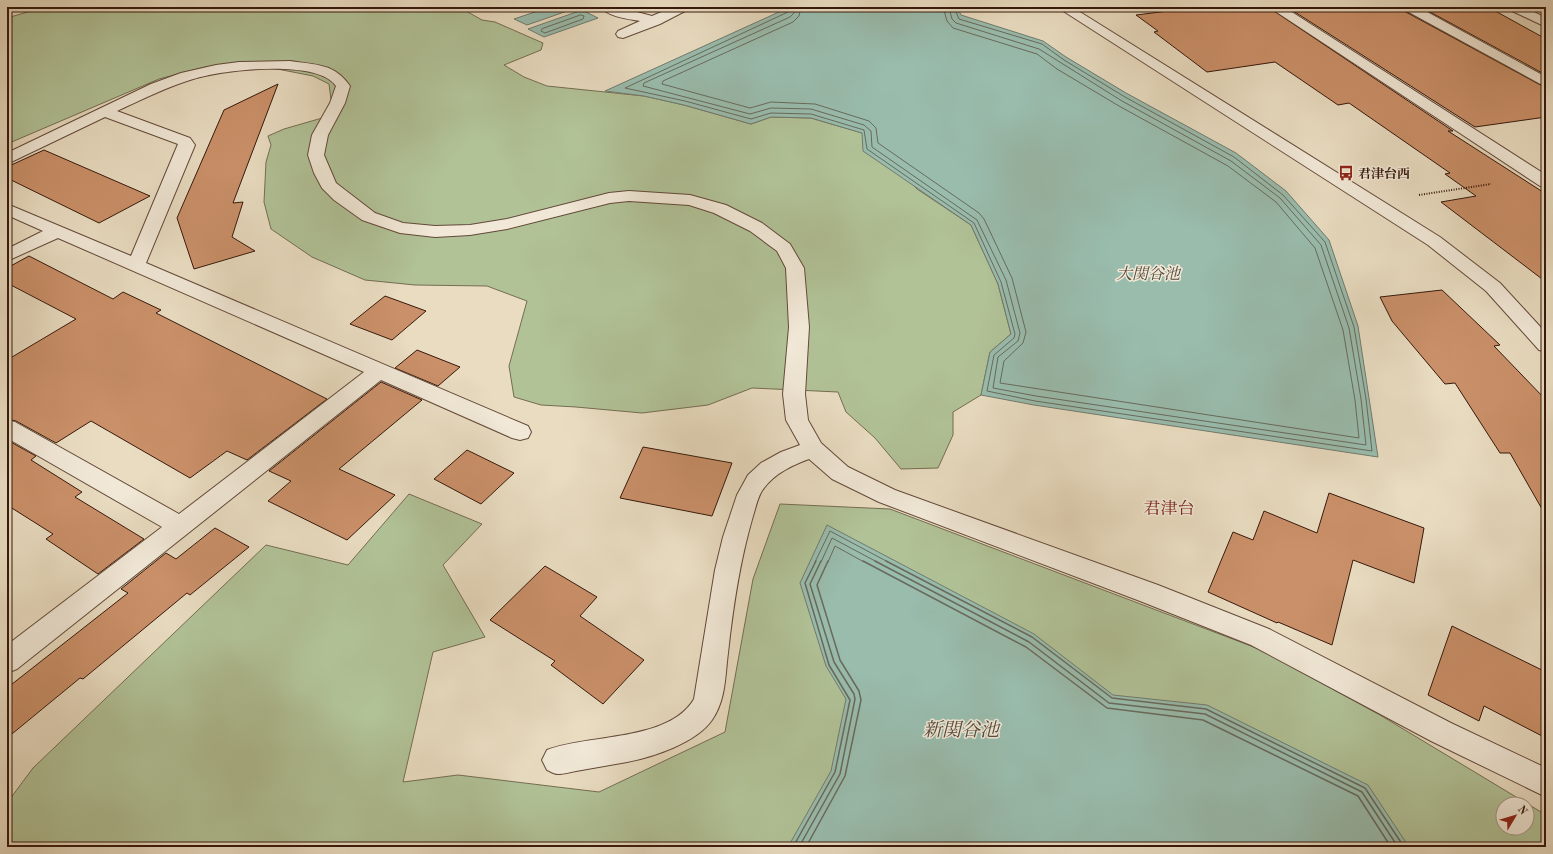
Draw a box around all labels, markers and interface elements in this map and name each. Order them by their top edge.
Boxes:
bus stop icon: 君津台西 [1337,164,1355,182]
place label: 君津台西 [1358,166,1410,181]
water label: 大関谷池 [1116,265,1182,283]
district label: 君津台 [1144,499,1195,518]
water label: 新関谷池 [923,720,1001,741]
north arrow [1495,796,1535,836]
text: N [1515,804,1529,818]

